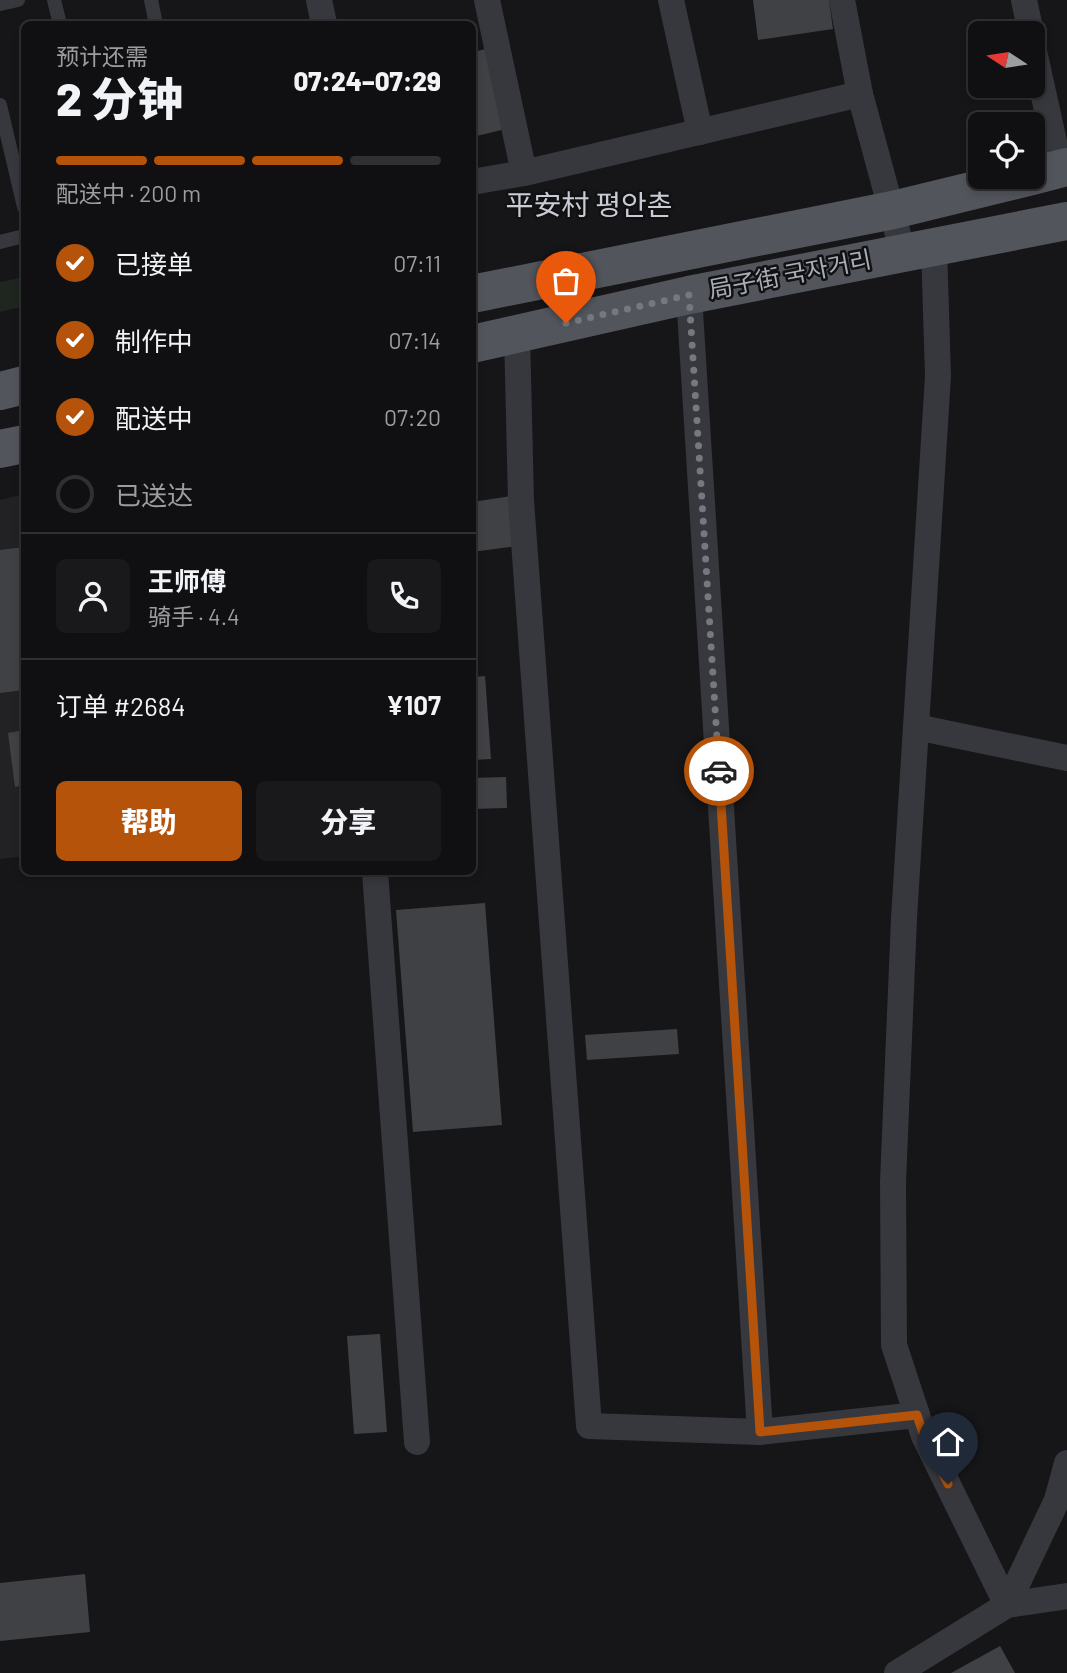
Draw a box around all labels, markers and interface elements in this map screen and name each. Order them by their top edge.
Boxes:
north arrow [968,21,1045,98]
map controls [968,21,1045,189]
text: 预计还需 [56,42,148,70]
text: 07:24–07:29 [293,65,441,96]
text: 2 分钟 [56,70,183,125]
button: locate [968,112,1045,189]
text: 配送中 · 200 m [56,179,201,207]
district label: 平安村 평안촌 [506,187,672,221]
icon: check [56,244,94,282]
street label: 局子街 국자거리 [706,244,874,304]
text: 已接单 [115,248,193,279]
text: 07:11 [393,249,441,277]
pin [536,251,596,323]
icon: bag [547,262,585,300]
icon: check [56,321,94,359]
text: 制作中 [115,325,193,356]
text: 07:14 [389,326,441,354]
icon: check [56,398,94,436]
text: 配送中 [115,402,193,433]
text: 07:20 [384,403,441,431]
text: 已送达 [115,479,193,510]
button: person [56,559,130,633]
button: phone [367,559,441,633]
text: 王师傅 [148,565,226,596]
text: 骑手 · 4.4 [148,602,240,630]
text: ¥107 [386,689,441,720]
text: 订单 #2684 [56,690,186,721]
courier [684,736,754,806]
icon: car [700,752,738,790]
button: 帮助 [56,781,242,861]
button: 分享 [256,781,441,861]
pin [918,1412,978,1484]
icon: home [929,1423,967,1461]

